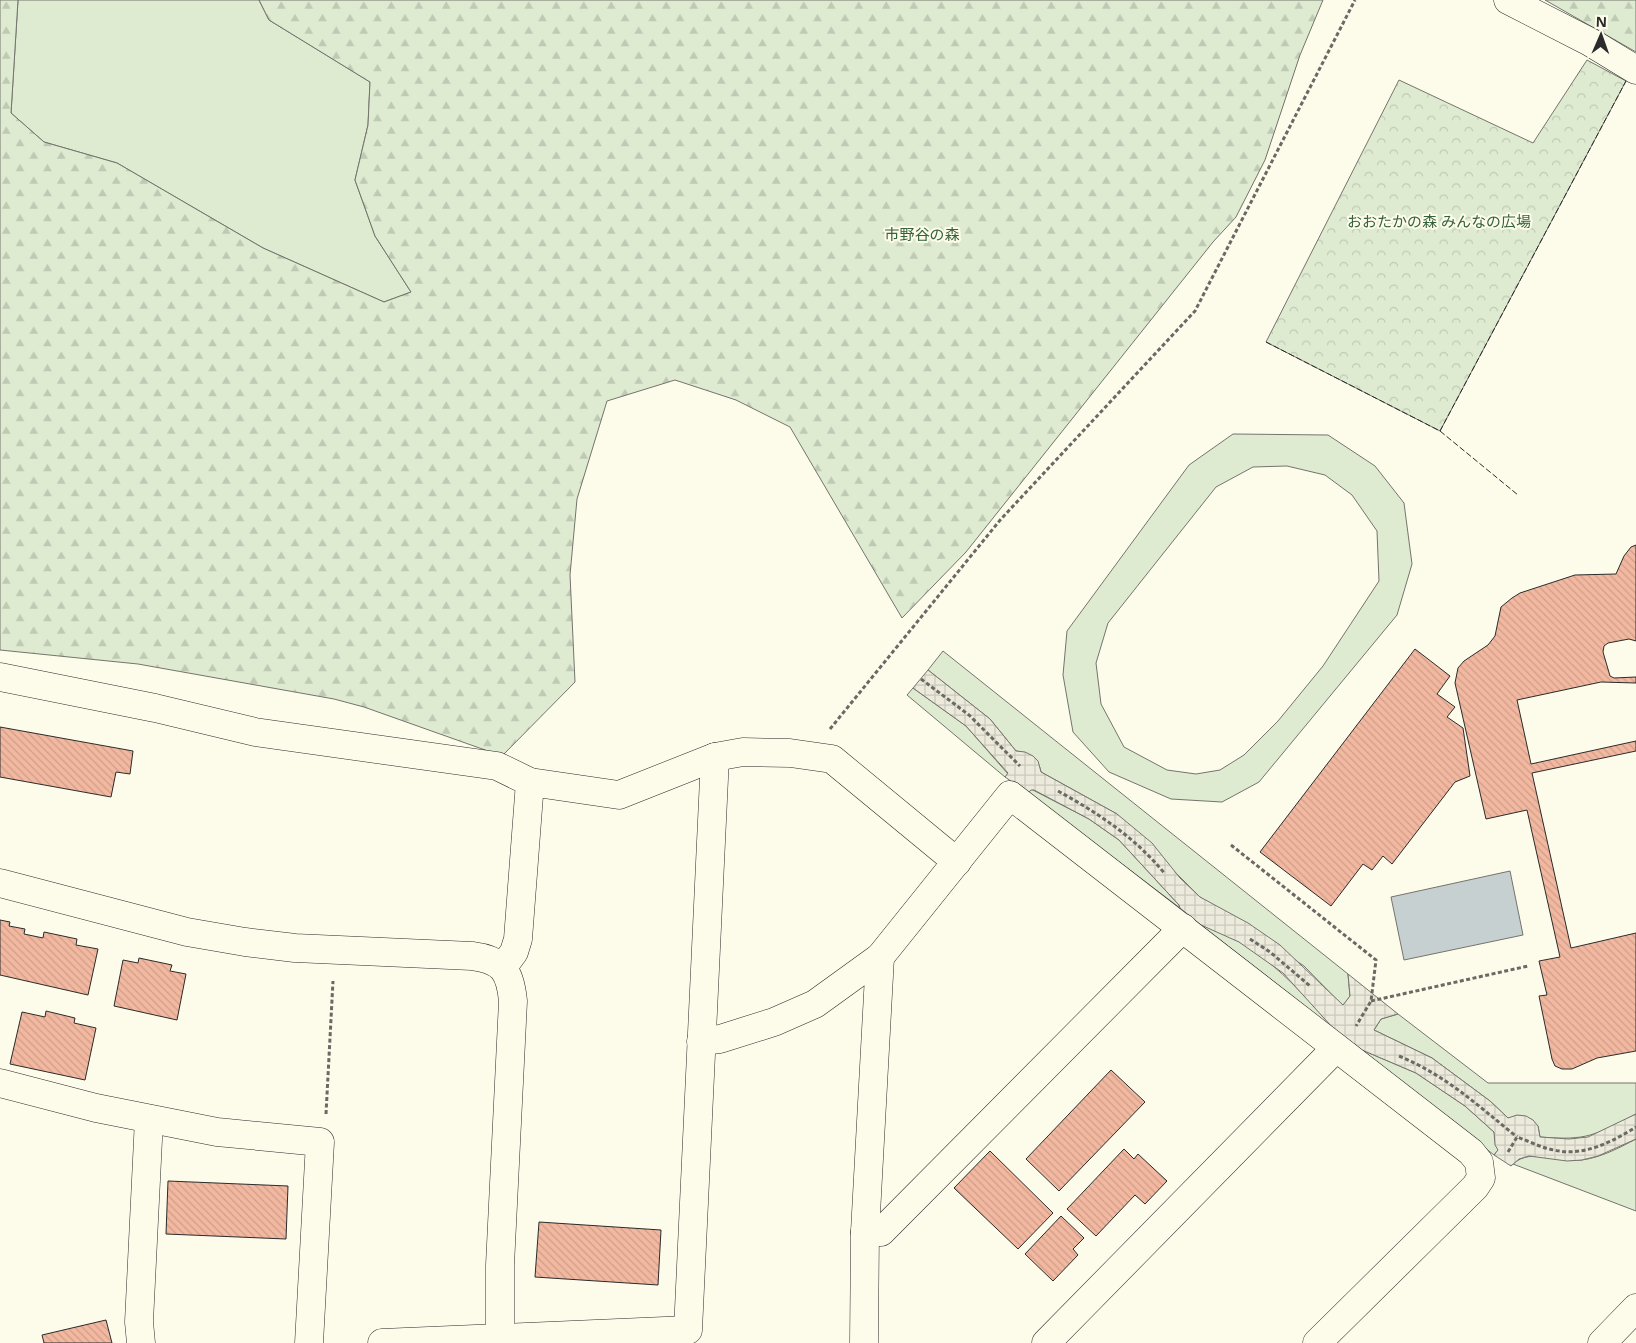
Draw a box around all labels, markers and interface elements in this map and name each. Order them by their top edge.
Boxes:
north arrow [1576,10,1626,60]
text: N [1595,12,1607,31]
park label: おおたかの森 みんなの広場 [1347,211,1531,231]
park label: 市野谷の森 [884,224,960,244]

